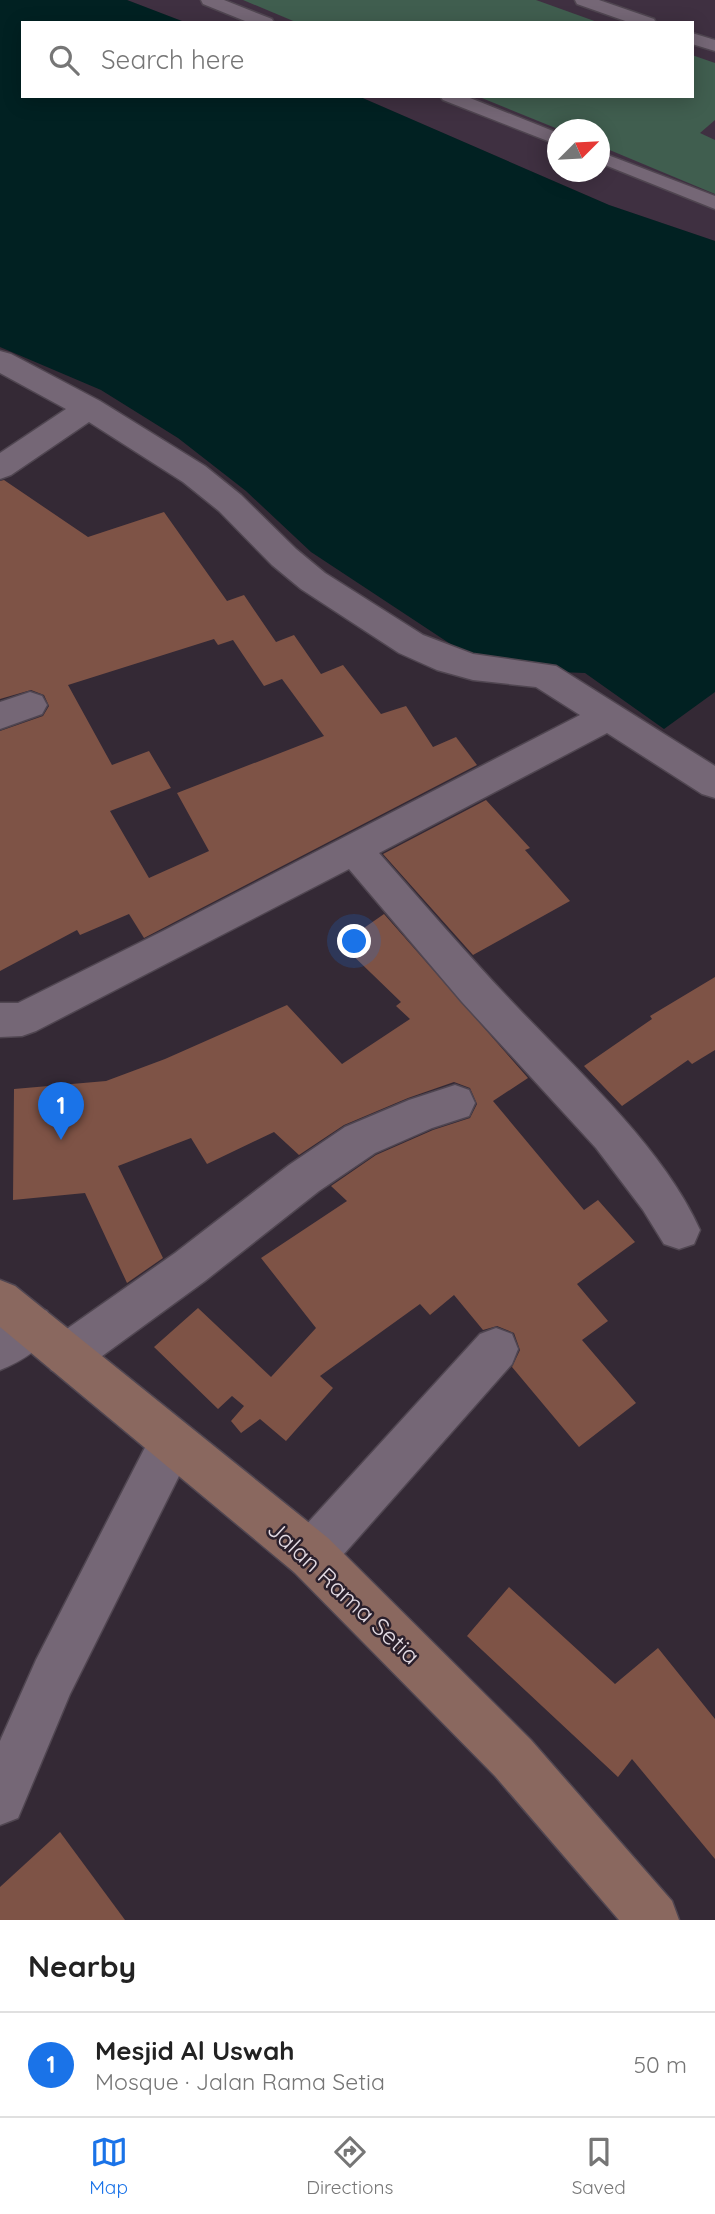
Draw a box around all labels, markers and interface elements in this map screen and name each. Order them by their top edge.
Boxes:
search box [21,21,694,98]
icon: search [45,41,83,79]
text: Search here [101,43,245,76]
north arrow [547,119,610,182]
your location [337,924,371,958]
pin: 1 [38,1082,84,1140]
street label: Jalan Rama Setia [262,1514,426,1670]
text: Nearby [28,1947,136,1985]
text: Mesjid Al Uswah [95,2034,294,2067]
text: 1 [47,2050,55,2079]
text: 50 m [634,2050,687,2079]
text: Mosque · Jalan Rama Setia [95,2067,385,2096]
tab: Map [89,2133,128,2199]
tab: Directions [306,2133,393,2199]
tab: Saved [572,2133,626,2199]

